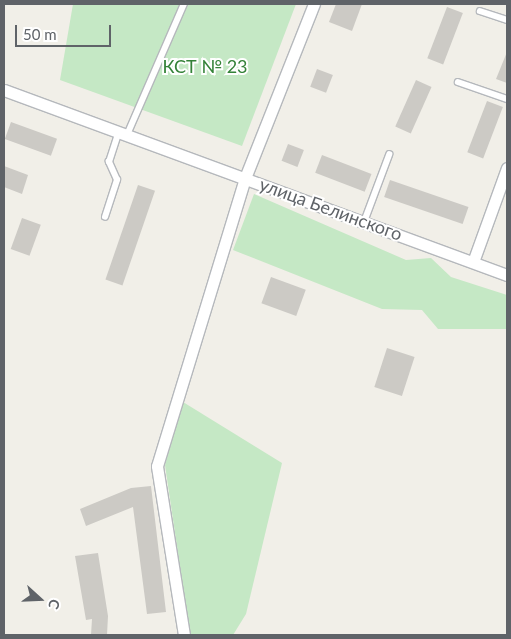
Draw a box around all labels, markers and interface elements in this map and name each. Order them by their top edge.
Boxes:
scale bar [18,15,114,47]
text: 50 m [23,25,57,43]
park label: КСТ № 23 [162,55,248,77]
street label: улица Белинского [257,173,405,245]
north arrow [15,574,65,624]
text: С [45,597,64,612]

